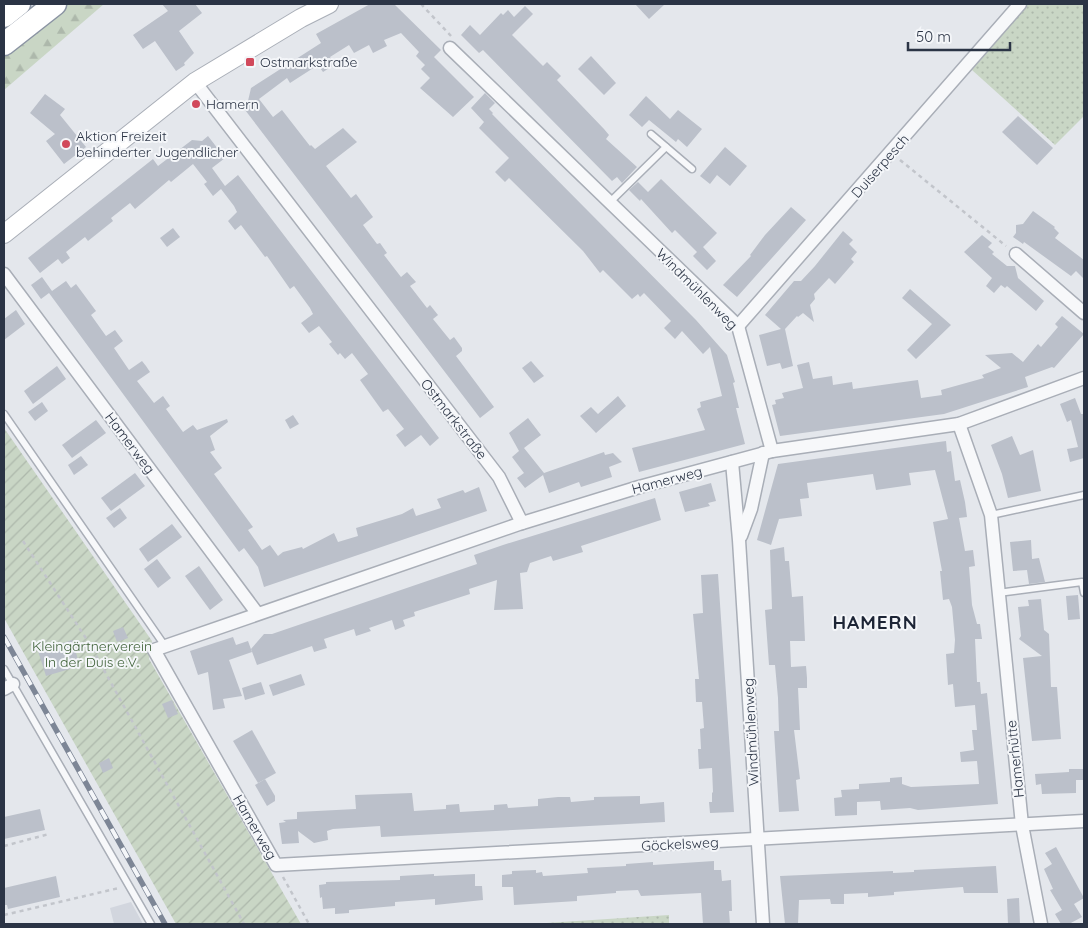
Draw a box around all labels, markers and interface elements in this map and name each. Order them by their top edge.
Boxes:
scale bar [908,20,1010,52]
text: 50 m [916,27,951,46]
place label: Ostmarkstraße [260,53,358,71]
marker: Ostmarkstraße [244,56,256,68]
place label: Hamern [206,95,259,113]
marker: Hamern [190,98,202,110]
place label: Aktion Freizeit behinderter Jugendlicher [76,127,239,161]
street label: Duiserpesch [847,130,913,202]
marker: Aktion Freizeit behinderter Jugendlicher [60,138,72,150]
street label: Windmühlenweg [652,244,742,334]
street label: Ostmarkstraße [417,375,491,463]
street label: Hamerweg [101,409,159,477]
street label: Hamerweg [630,462,704,498]
district label: HAMERN [832,610,918,634]
park label: Kleingärtnerverein In der Duis e.V. [32,637,152,671]
street label: Windmühlenweg [739,678,763,786]
street label: Hamerhütte [1002,719,1028,799]
street label: Hamerweg [229,791,281,863]
street label: Göckelsweg [641,833,719,855]

